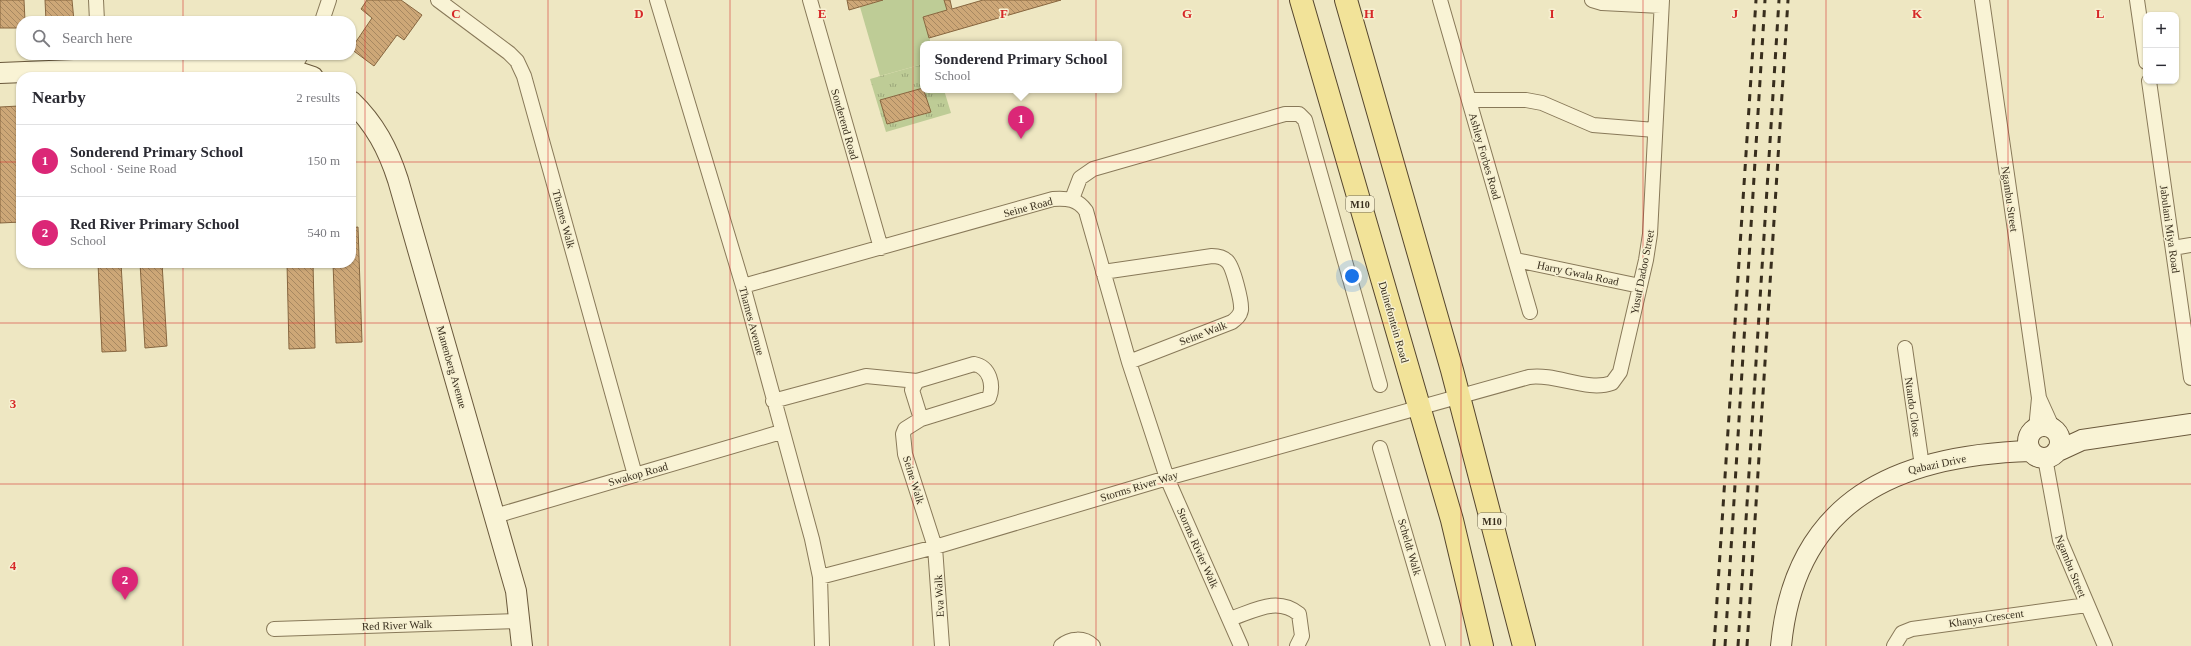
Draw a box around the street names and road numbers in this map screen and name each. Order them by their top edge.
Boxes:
street label: Sonderend Road [829,87,861,161]
street label: Ashley Forbes Road [1467,111,1503,201]
street label: Ngambu Street [1999,165,2021,233]
street label: Jabulani Miya Road [2158,184,2182,274]
street label: Thames Walk [550,188,578,250]
street label: Seine Road [1002,195,1054,219]
road number: M10 [1346,196,1374,212]
street label: Yusuf Dadoo Street [1628,229,1656,315]
street label: Harry Gwala Road [1536,258,1620,288]
street label: Duinefontein Road [1377,280,1411,365]
street label: Thames Avenue [737,285,767,357]
street label: Seine Walk [1178,318,1229,348]
street label: Manenberg Avenue [434,324,470,410]
street label: Ntando Close [1903,376,1923,438]
street label: Qabazi Drive [1907,452,1967,476]
street label: Seine Walk [901,454,927,506]
street label: Swakop Road [607,460,670,488]
street label: Storms River Way [1099,468,1180,504]
street label: Storms Rivier Walk [1175,506,1221,591]
road number: M10 [1478,513,1506,529]
street label: Scheldt Walk [1396,517,1424,577]
street label: Ngambu Street [2053,533,2089,599]
street label: Eva Walk [932,574,946,618]
street label: Khanya Crescent [1948,607,2024,629]
street label: Red River Walk [362,618,433,632]

